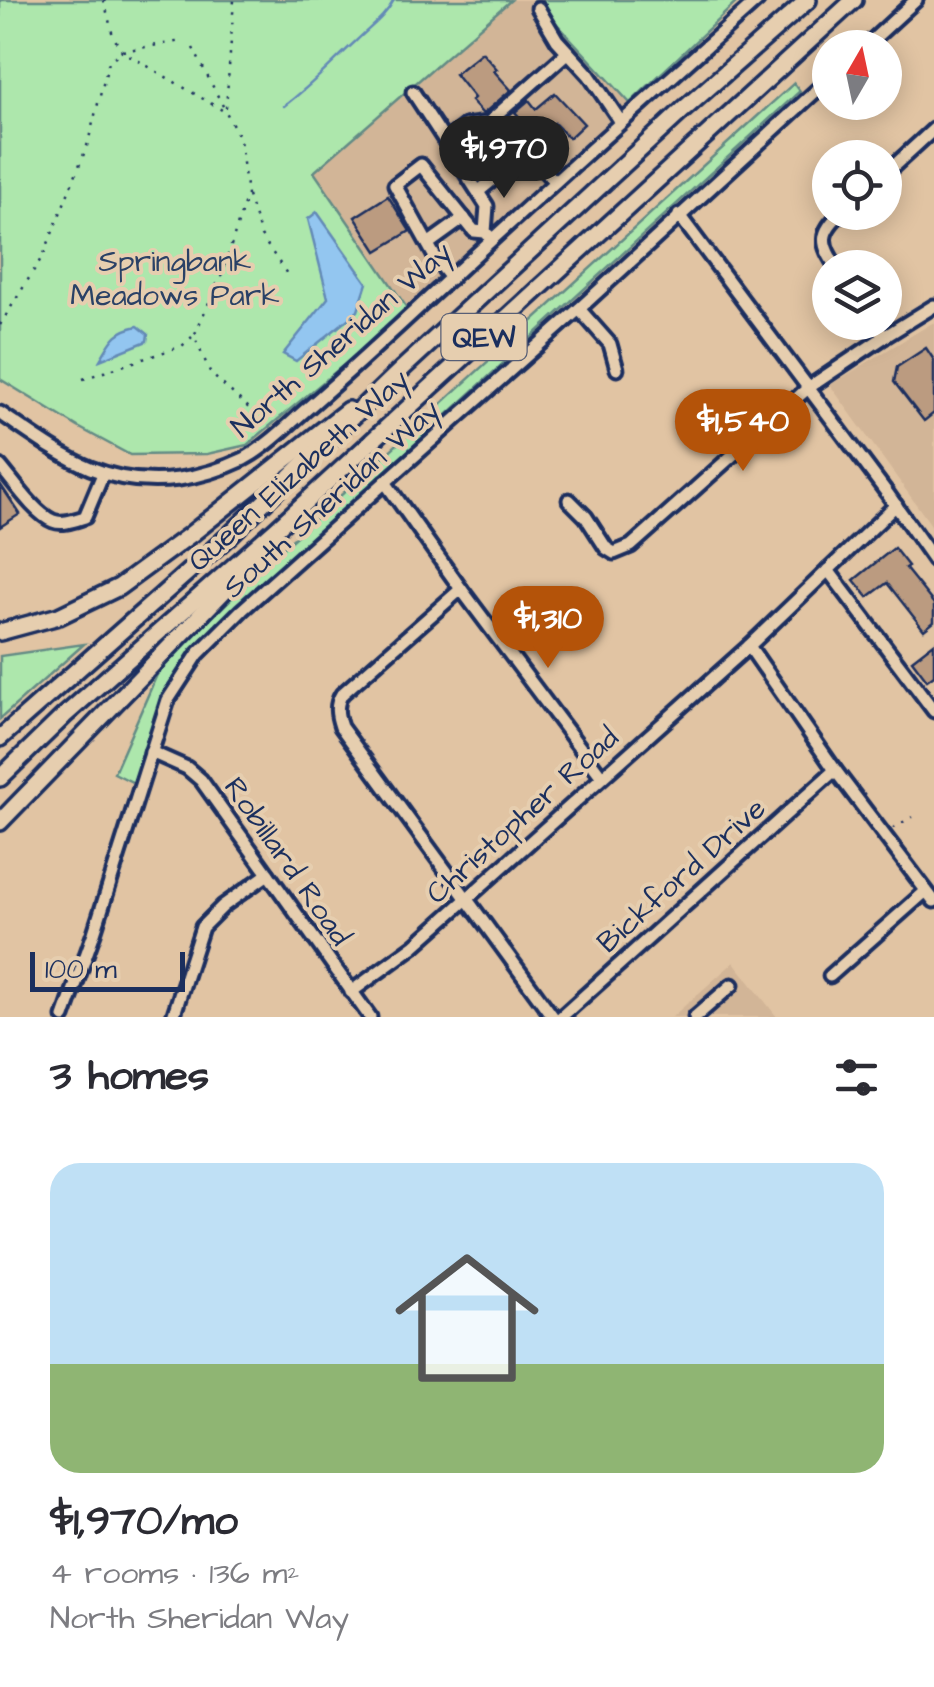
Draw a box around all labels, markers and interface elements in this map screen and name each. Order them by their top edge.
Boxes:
north arrow [812,30,902,120]
map controls [812,30,902,340]
pin: $1,970 [423,116,585,201]
text: $1,970 [461,126,547,171]
button: locate [812,140,902,230]
street label: North Sheridan Way [222,232,462,448]
park label: Springbank Meadows Park [70,241,280,317]
button: layers [812,250,902,340]
road number: QEW [442,314,526,360]
street label: Queen Elizabeth Way [179,360,419,583]
pin: $1,540 [662,389,824,474]
street label: South Sheridan Way [214,390,450,609]
text: $1,540 [697,399,789,444]
pin: $1,310 [467,586,629,671]
text: $1,310 [514,596,582,641]
street label: Christopher Road [417,718,628,914]
street label: Robillard Road [213,769,361,954]
street label: Bickford Drive [588,788,775,963]
scale bar [30,947,185,991]
text: 100 m [45,950,117,989]
text: 3 homes [50,1048,209,1106]
icon: filters [829,1050,884,1105]
icon: home [377,1228,557,1408]
text: $1,970/mo [50,1493,238,1551]
text: 4 rooms · 136 m² [50,1551,300,1596]
text: North Sheridan Way [50,1596,349,1641]

